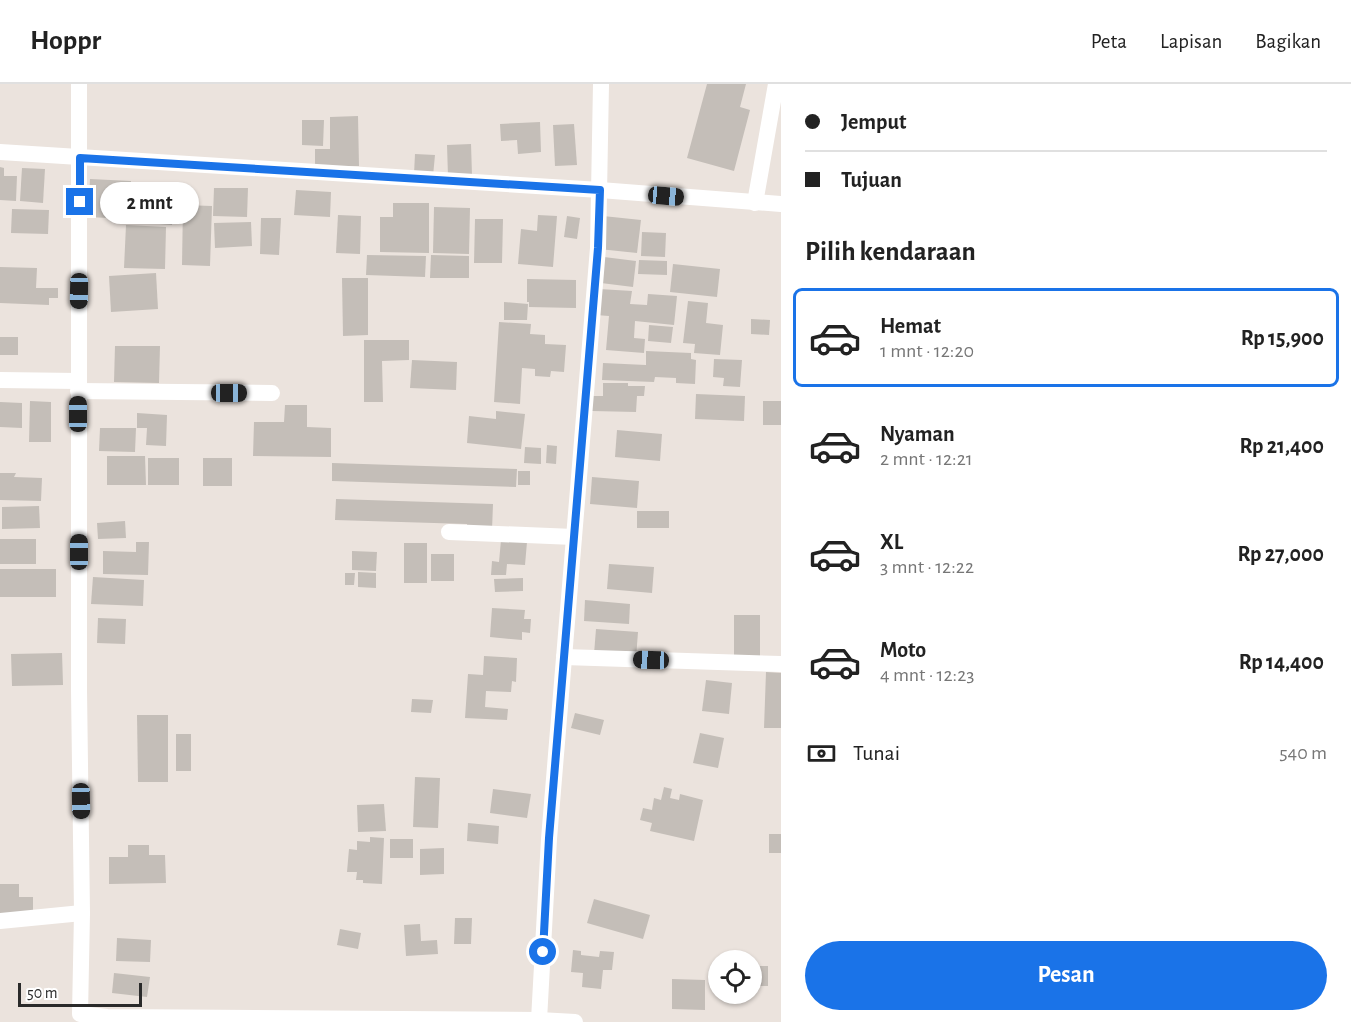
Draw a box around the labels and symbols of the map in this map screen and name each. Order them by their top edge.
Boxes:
callout: 2 mnt [101,181,200,223]
car [647,185,685,207]
route end [66,188,93,215]
car [70,273,88,309]
car [211,384,247,402]
car [69,396,87,432]
car [70,534,88,570]
car [633,650,669,670]
car [72,783,90,819]
route start [529,938,556,965]
scale bar [18,980,142,1008]

